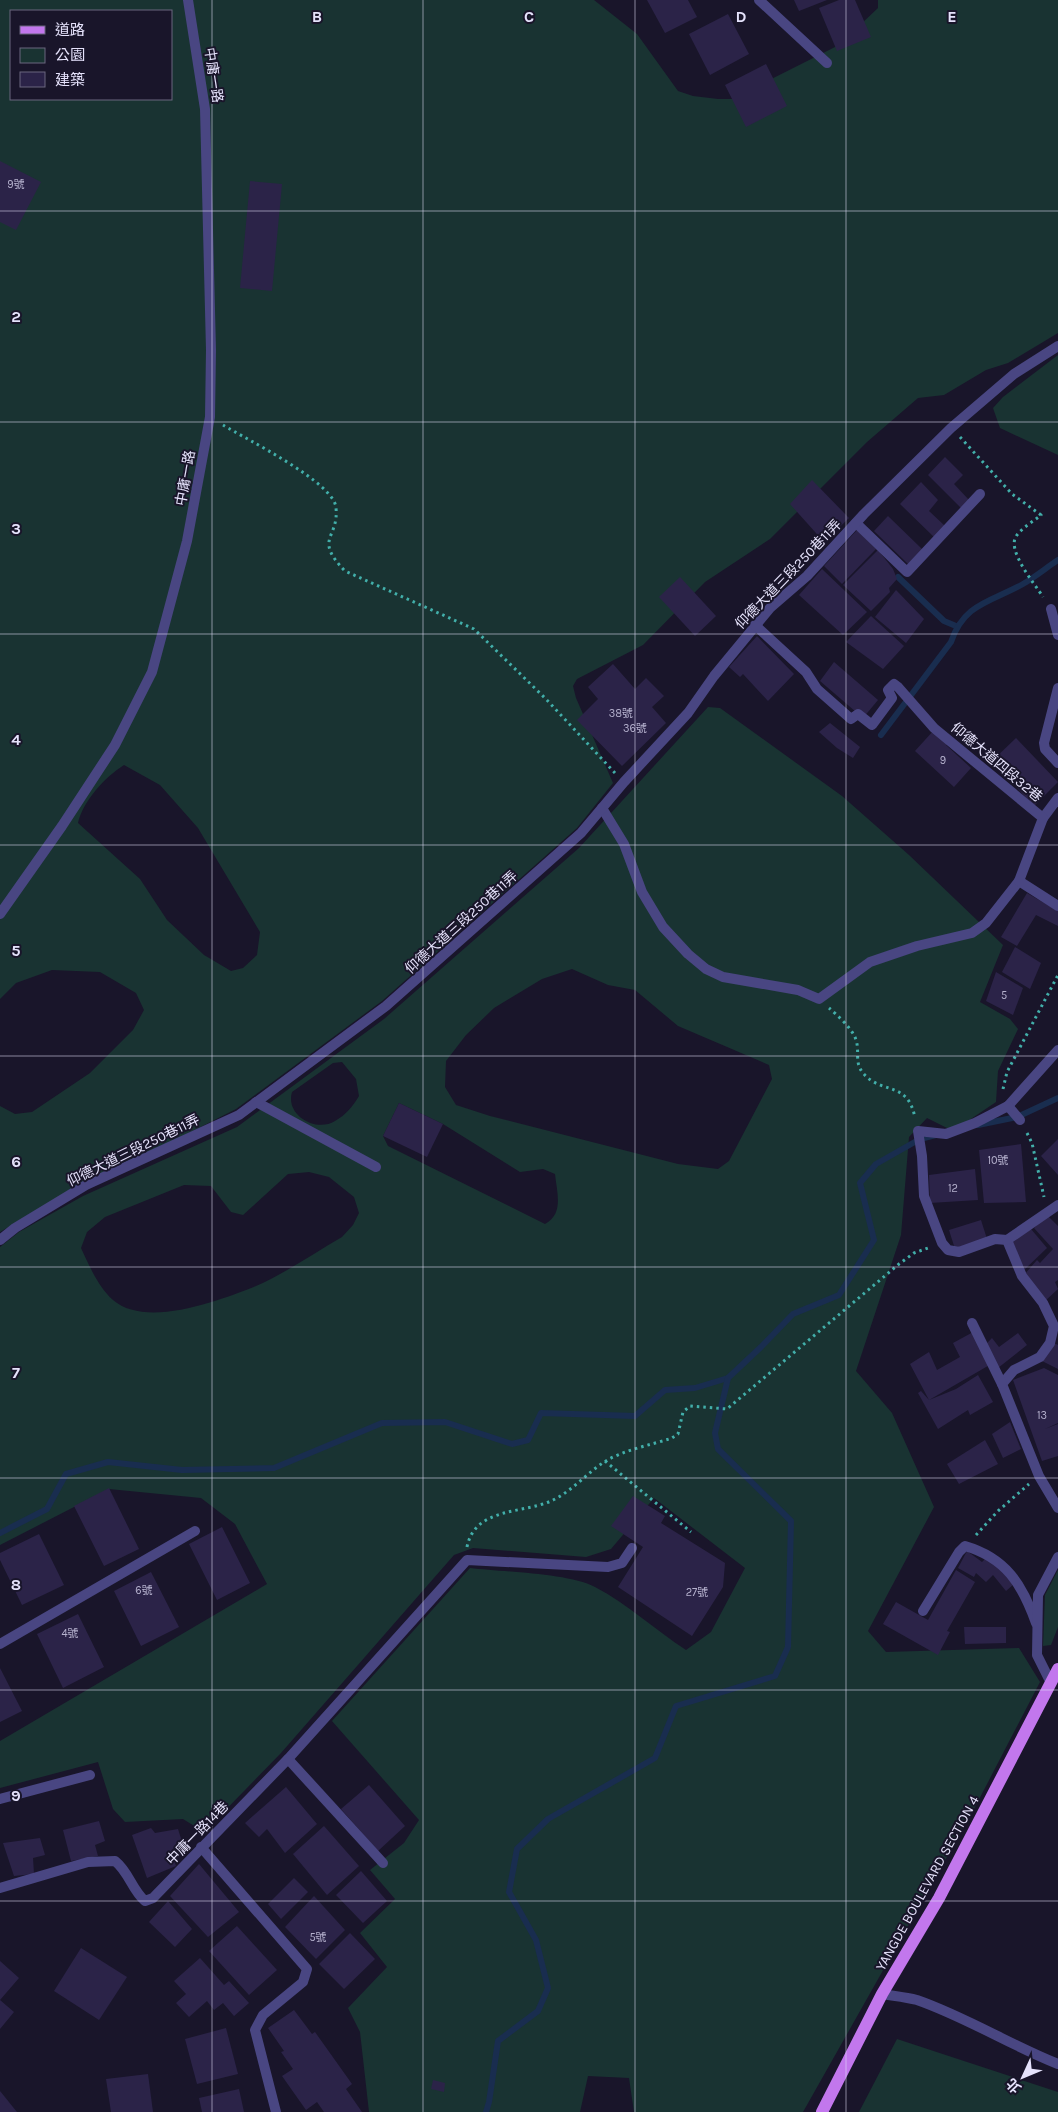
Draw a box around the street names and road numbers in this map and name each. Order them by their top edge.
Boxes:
street label: 中庸一路 [201,46,226,104]
street label: 中庸一路 [172,449,199,507]
street label: 仰德大道三段250巷11弄 [732,516,845,633]
street label: 仰德大道四段32巷 [947,719,1046,806]
street label: 仰德大道三段250巷11弄 [402,867,521,977]
street label: 仰德大道三段250巷11弄 [64,1111,202,1190]
street label: YANGDE BOULEVARD SECTION 4 [872,1793,983,1974]
street label: 中庸一路14巷 [163,1798,232,1869]

